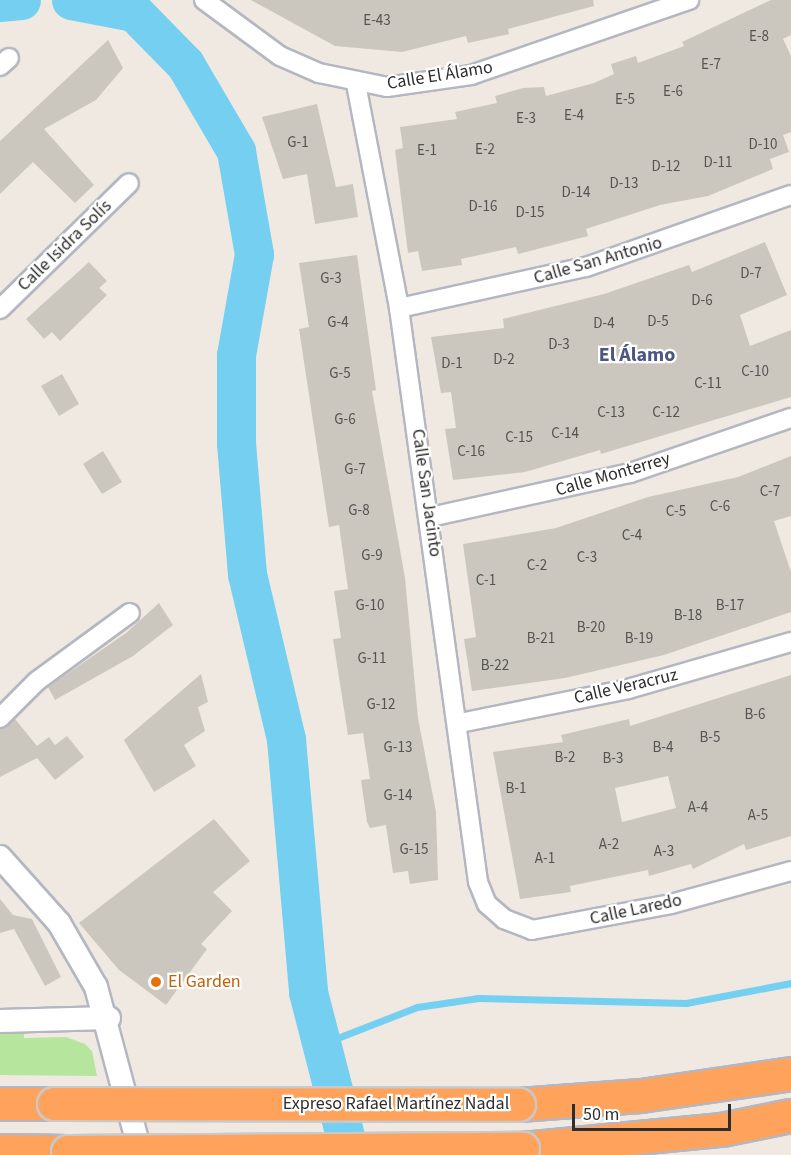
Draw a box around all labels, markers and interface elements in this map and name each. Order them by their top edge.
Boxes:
house number: E-43 [363,12,391,30]
house number: E-8 [749,28,769,46]
house number: E-7 [701,56,721,74]
street label: Calle El Álamo [386,57,494,95]
house number: E-6 [663,83,683,101]
house number: E-5 [615,91,635,109]
house number: E-4 [564,107,584,125]
house number: E-3 [516,110,536,128]
house number: G-1 [287,134,309,152]
house number: D-10 [749,136,777,154]
house number: E-2 [475,141,495,159]
house number: E-1 [417,142,437,160]
house number: D-11 [704,154,732,172]
house number: D-12 [652,158,680,176]
house number: D-13 [610,175,638,193]
house number: D-14 [562,184,590,202]
street label: Calle Isidra Solís [14,196,116,296]
house number: D-16 [469,198,497,216]
house number: D-15 [516,204,544,222]
street label: Calle San Antonio [531,232,665,290]
house number: D-7 [740,265,762,283]
house number: G-3 [320,270,342,288]
house number: D-6 [691,292,713,310]
house number: D-5 [647,313,669,331]
house number: G-4 [327,314,349,332]
house number: D-4 [593,315,615,333]
house number: D-3 [548,336,570,354]
district label: El Álamo [599,343,675,367]
house number: D-2 [493,351,515,369]
house number: D-1 [441,355,463,373]
house number: C-10 [741,363,769,381]
house number: G-5 [329,365,351,383]
house number: C-11 [694,375,722,393]
house number: C-13 [597,404,625,422]
house number: C-12 [652,404,680,422]
house number: G-6 [334,411,356,429]
house number: C-14 [551,425,579,443]
street label: Calle San Jacinto [406,428,446,558]
house number: C-15 [505,429,533,447]
house number: C-16 [457,443,485,461]
street label: Calle Monterrey [553,448,673,502]
house number: G-7 [344,461,366,479]
house number: C-7 [760,483,780,501]
house number: C-6 [710,498,730,516]
house number: G-8 [348,502,370,520]
house number: C-5 [666,503,686,521]
house number: C-4 [622,527,642,545]
house number: G-9 [361,547,383,565]
house number: C-3 [577,549,597,567]
house number: C-2 [527,557,547,575]
house number: C-1 [476,572,496,590]
house number: G-10 [356,597,384,615]
house number: B-17 [716,597,744,615]
house number: B-18 [674,607,702,625]
house number: B-20 [577,619,605,637]
house number: B-21 [527,630,555,648]
house number: B-19 [625,630,653,648]
house number: G-11 [358,650,386,668]
house number: B-22 [481,657,509,675]
street label: Calle Veracruz [572,665,680,709]
house number: G-12 [367,696,395,714]
house number: B-6 [745,706,765,724]
house number: B-5 [700,729,720,747]
house number: G-13 [384,739,412,757]
house number: B-4 [653,739,673,757]
house number: B-2 [555,749,575,767]
house number: B-3 [603,750,623,768]
house number: B-1 [506,780,526,798]
house number: G-14 [384,787,412,805]
house number: A-4 [688,799,708,817]
house number: A-5 [748,807,768,825]
house number: A-2 [599,836,619,854]
house number: G-15 [400,841,428,859]
house number: A-3 [654,843,674,861]
house number: A-1 [535,850,555,868]
street label: Calle Laredo [588,890,684,930]
place label: El Garden [168,971,241,993]
marker: El Garden [149,975,163,989]
scale bar [575,1092,734,1130]
street label: Expreso Rafael Martínez Nadal [283,1093,509,1115]
text: 50 m [583,1102,619,1127]

